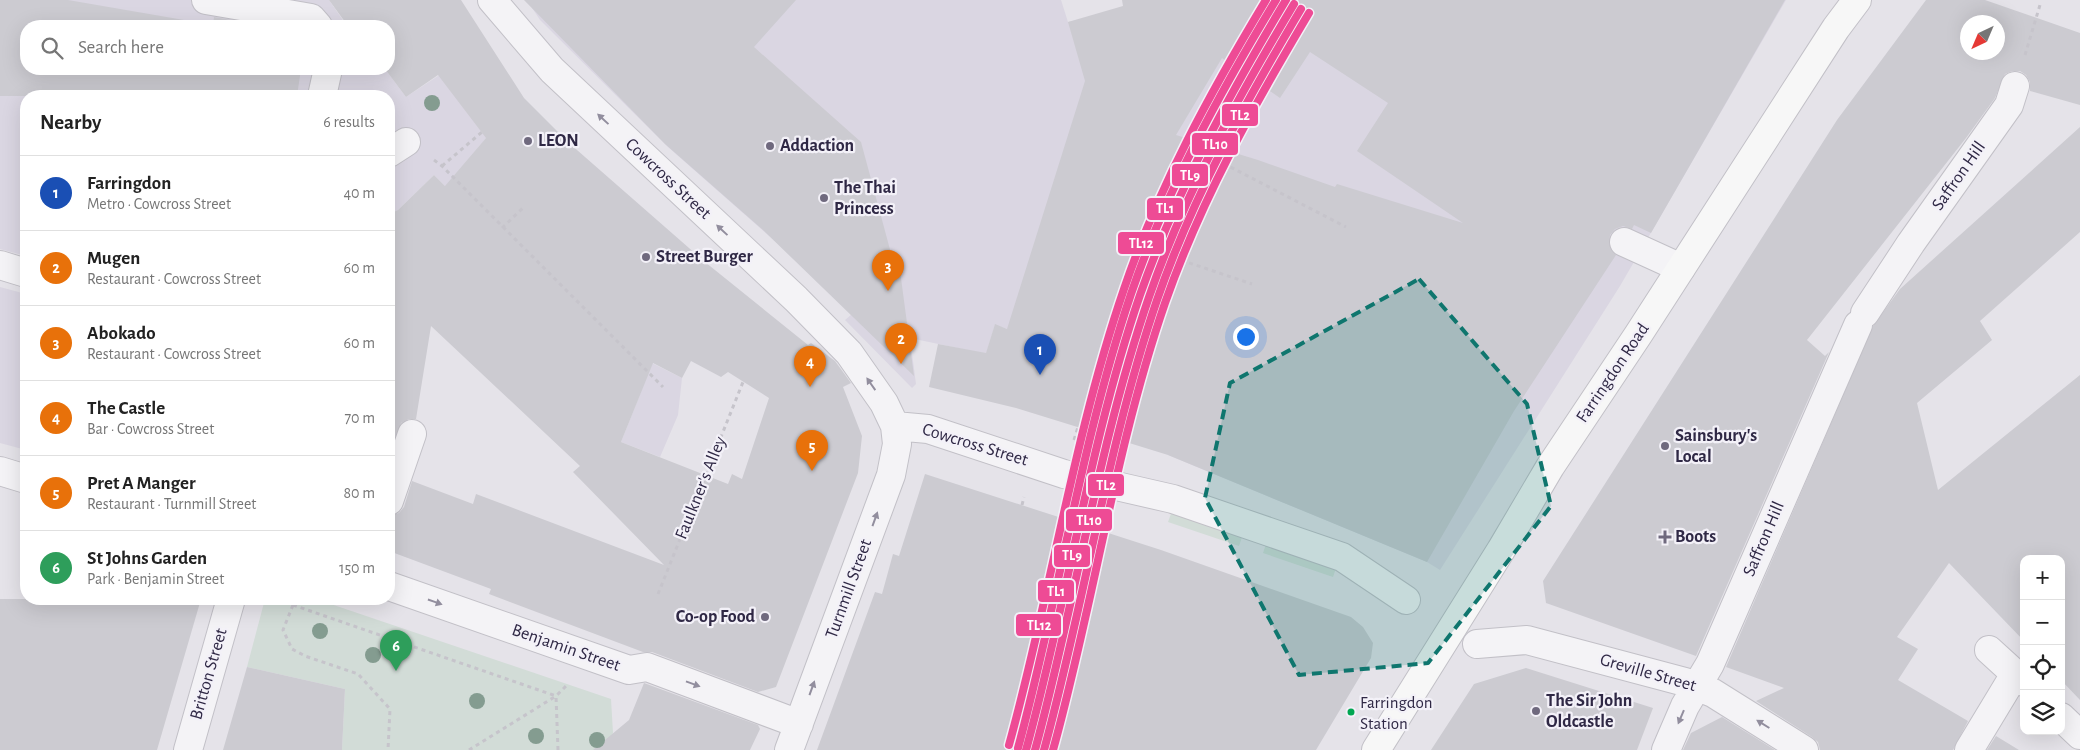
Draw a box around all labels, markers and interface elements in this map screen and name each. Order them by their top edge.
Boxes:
north arrow [1960,15,2005,60]
search box [20,20,395,75]
icon: search [38,34,66,62]
text: Search here [78,38,164,57]
line badge: TL2 [1221,103,1259,127]
text: TL2 [1230,109,1250,123]
text: Nearby [40,112,101,133]
one-way arrow [597,113,609,125]
text: 6 results [323,114,375,130]
place label: LEON [538,132,579,150]
line badge: TL10 [1191,132,1239,156]
marker: LEON [522,135,534,147]
street label: Cowcross Street [622,135,714,223]
place label: Addaction [780,137,854,155]
text: TL10 [1202,138,1228,152]
street label: Saffron Hill [1929,138,1989,214]
marker: Addaction [764,140,776,152]
line badge: TL9 [1171,163,1209,187]
text: TL9 [1180,169,1200,183]
text: Farringdon [87,174,171,193]
place label: The Thai Princess [834,179,896,218]
text: 1 [53,185,59,201]
text: 40 m [343,185,375,201]
marker: The Thai Princess [818,192,830,204]
text: Metro · Cowcross Street [87,196,231,212]
line badge: TL1 [1146,197,1184,221]
text: TL1 [1156,202,1174,216]
one-way arrow [716,224,728,236]
line badge: TL12 [1117,231,1165,255]
text: TL12 [1129,237,1154,251]
place label: Street Burger [656,248,753,266]
text: Mugen [87,249,140,268]
pin: 3 [872,250,904,291]
marker: Street Burger [640,251,652,263]
text: 2 [52,260,60,276]
text: 60 m [344,260,375,276]
text: Restaurant · Cowcross Street [87,271,261,287]
street label: Farringdon Road [1573,320,1653,426]
pin: 2 [885,323,917,364]
text: Abokado [87,324,156,343]
your location [1233,324,1259,350]
pin: 1 [1024,334,1056,375]
text: 3 [53,335,59,351]
text: 60 m [344,335,375,351]
text: Restaurant · Cowcross Street [87,346,261,362]
pin: 4 [794,346,826,387]
one-way arrow [866,377,876,391]
text: The Castle [87,399,165,418]
text: 4 [52,410,60,426]
text: 70 m [344,410,375,426]
street label: Cowcross Street [920,420,1030,470]
text: Bar · Cowcross Street [87,421,214,437]
place label: Sainsbury's Local [1675,427,1757,466]
pin: 5 [796,430,828,471]
street label: Faulkner's Alley [672,434,730,542]
marker: Sainsbury's Local [1659,440,1671,452]
line badge: TL2 [1087,473,1125,497]
text: Pret A Manger [87,474,196,493]
text: TL2 [1096,479,1116,493]
text: 5 [53,485,59,501]
text: 80 m [344,485,375,501]
text: Restaurant · Turnmill Street [87,496,256,512]
street label: Saffron Hill [1740,499,1788,579]
line badge: TL10 [1065,508,1113,532]
one-way arrow [871,511,879,526]
text: TL10 [1076,514,1102,528]
place label: Boots [1675,528,1716,546]
marker: Boots [1659,531,1671,543]
street label: Turnmill Street [823,537,875,641]
line badge: TL9 [1053,544,1091,568]
text: St Johns Garden [87,549,207,568]
text: TL9 [1062,549,1082,563]
map controls [2020,555,2065,735]
button: + [2020,555,2065,600]
text: 6 [52,560,60,576]
text: 150 m [339,560,375,576]
text: Park · Benjamin Street [87,571,224,587]
line badge: TL1 [1037,579,1075,603]
text: TL1 [1047,585,1065,599]
one-way arrow [428,598,443,606]
button: − [2020,600,2065,645]
place label: Co-op Food [676,608,756,626]
marker: Co-op Food [759,611,771,623]
line badge: TL12 [1015,613,1062,637]
text: TL12 [1027,619,1052,633]
street label: Benjamin Street [509,621,623,675]
street label: Britton Street [187,626,231,722]
pin: 6 [380,630,412,671]
button: locate [2020,645,2065,690]
street label: Greville Street [1598,651,1698,695]
one-way arrow [686,680,701,688]
one-way arrow [808,680,816,695]
button: layers [2020,690,2065,735]
place label: The Sir John Oldcastle [1546,692,1632,731]
place label: Farringdon Station [1360,694,1432,732]
marker: The Sir John Oldcastle [1530,705,1542,717]
marker: Farringdon Station [1346,707,1356,717]
one-way arrow [1676,710,1684,724]
one-way arrow [1756,719,1770,729]

